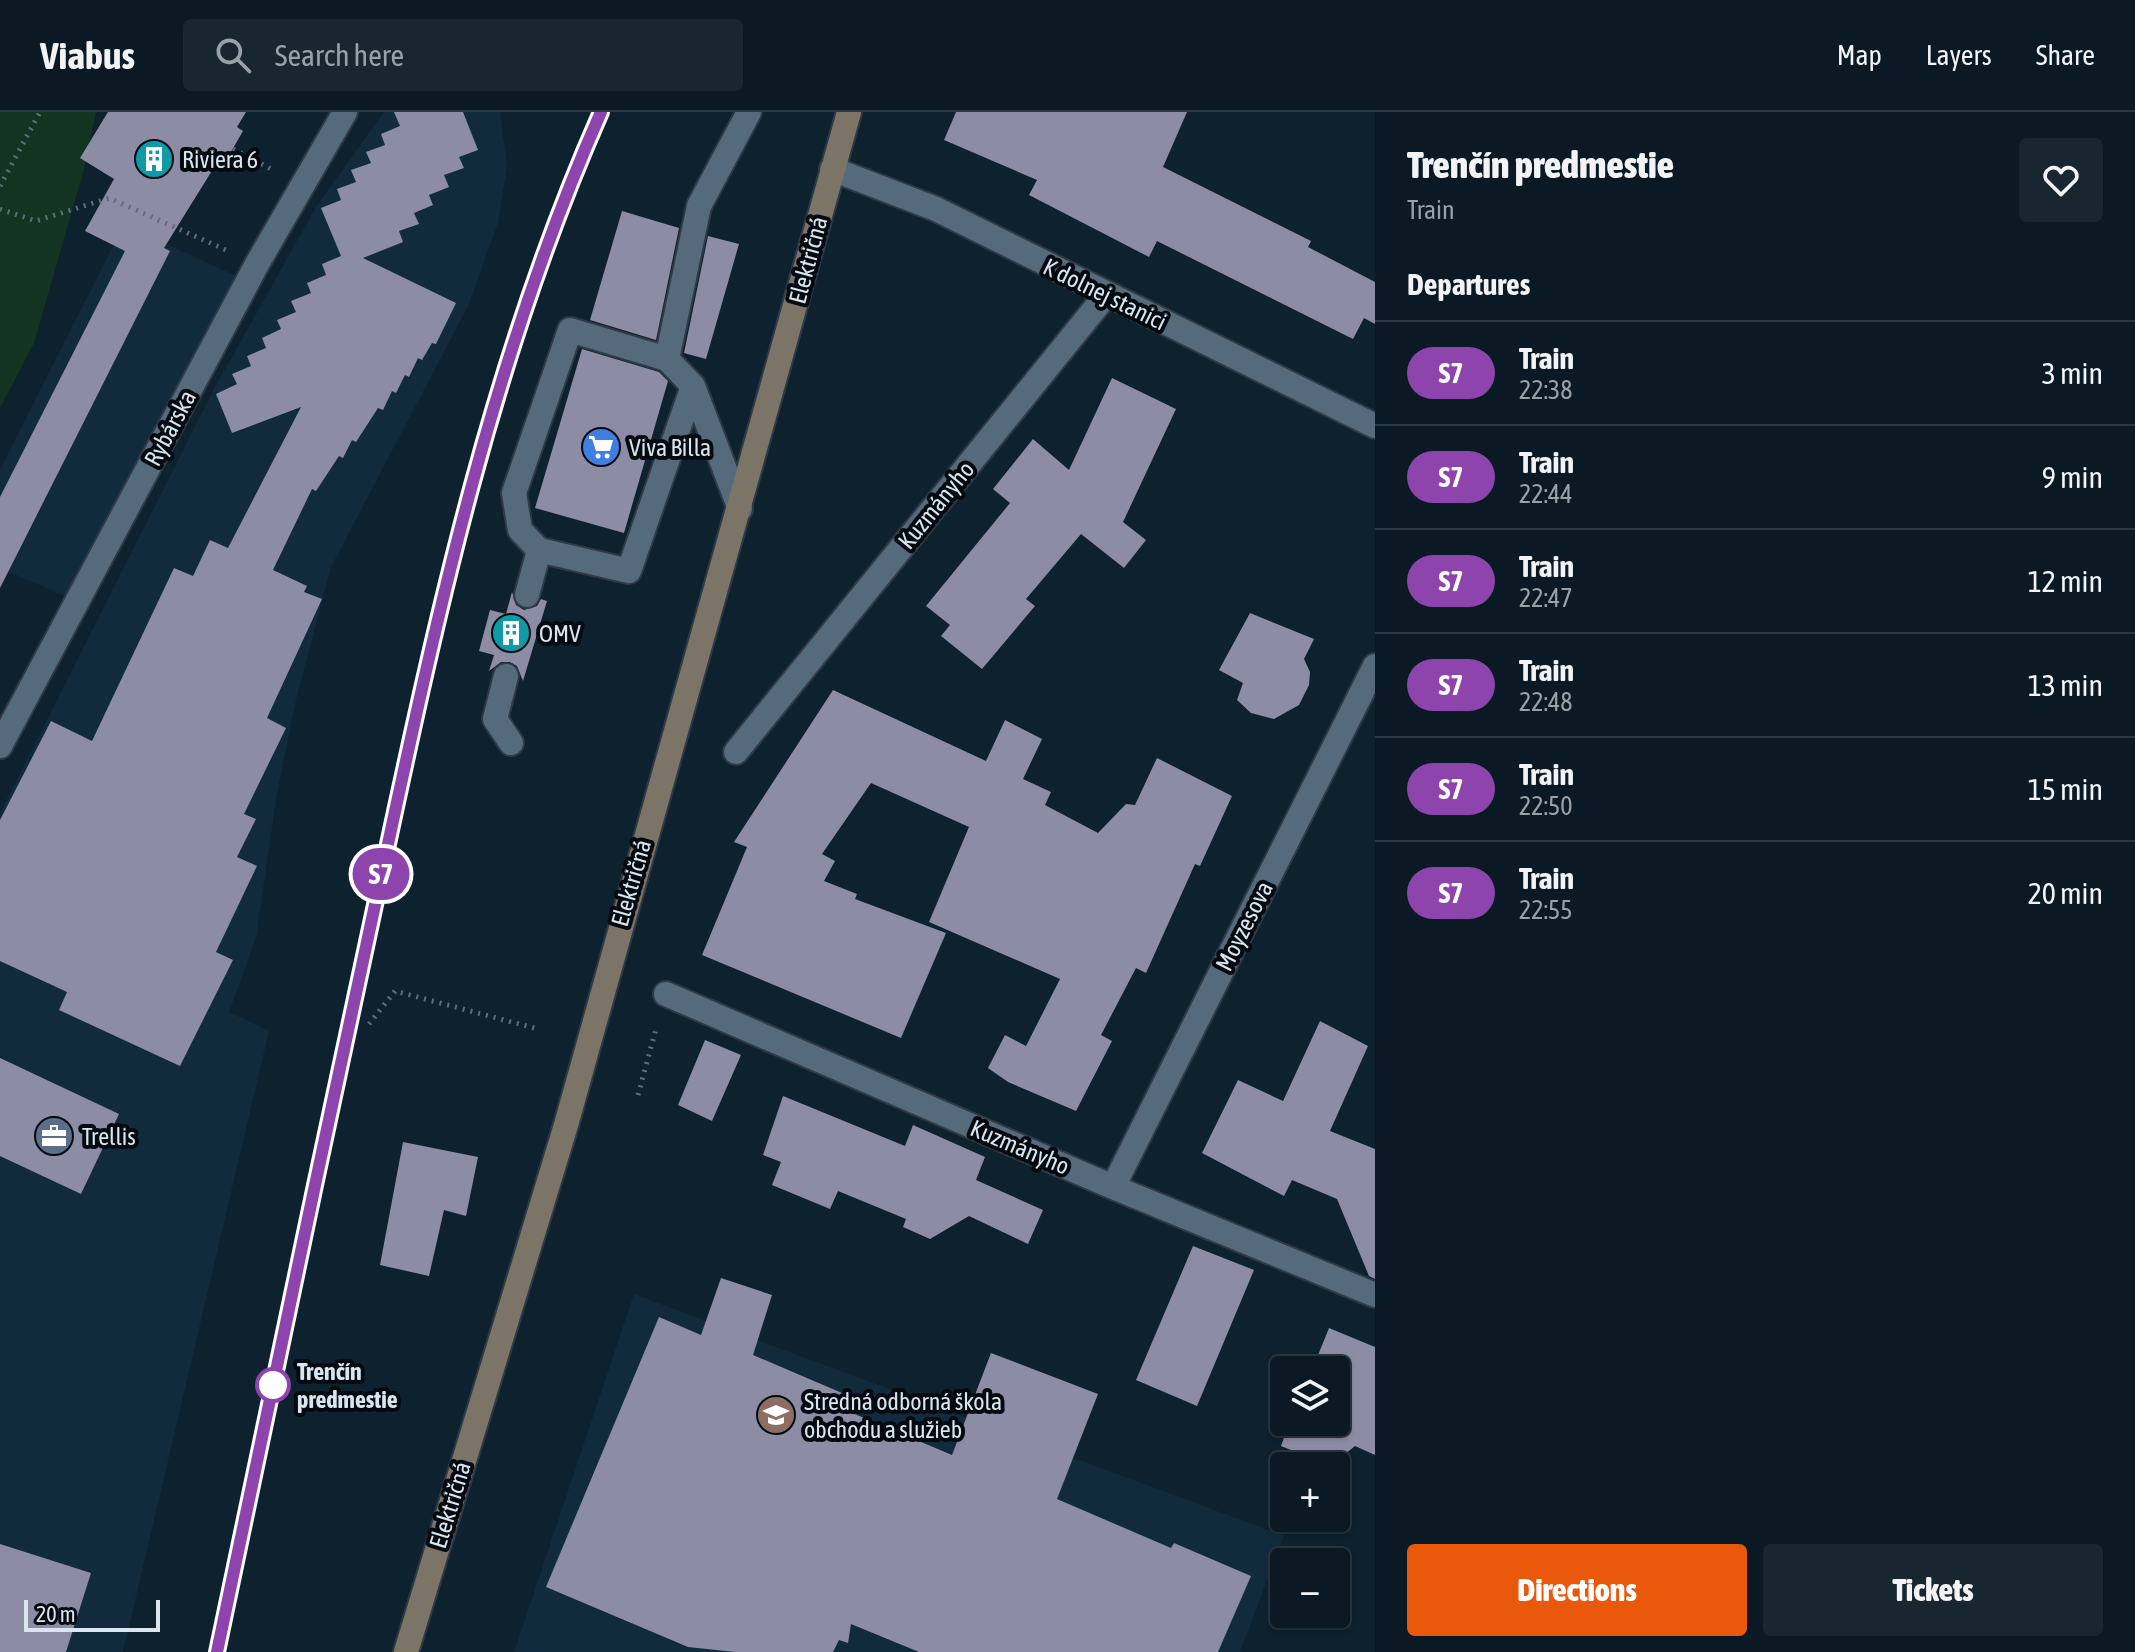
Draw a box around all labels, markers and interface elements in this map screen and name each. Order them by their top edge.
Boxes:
search box [183,19,743,91]
icon: search [211,33,255,77]
text: Viabus [40,34,135,77]
text: Search here [275,38,404,72]
text: Map [1837,39,1882,71]
text: Layers [1926,39,1992,71]
text: Share [2036,39,2095,71]
building icon: Riviera 6 [133,138,175,180]
button: heart [2019,138,2103,222]
text: Trenčín predmestie [1407,143,1674,186]
place label: Riviera 6 [182,146,258,173]
text: Train [1407,195,1455,225]
street label: Električná [783,214,833,306]
street label: K dolnej stanici [1039,253,1171,335]
text: Departures [1407,267,1530,301]
text: Train [1519,341,1574,375]
text: 3 min [2042,356,2103,390]
text: S7 [1439,357,1463,389]
text: 22:38 [1519,375,1573,405]
street label: Rybárska [139,386,201,470]
supermarket icon: Viva Billa [580,426,622,468]
place label: Viva Billa [629,434,711,461]
text: Train [1519,445,1574,479]
street label: Kuzmányho [893,456,979,554]
text: 9 min [2042,460,2103,494]
text: S7 [1439,461,1463,493]
text: 22:44 [1519,479,1573,509]
text: Train [1519,549,1574,583]
text: 12 min [2028,564,2103,598]
text: S7 [1439,565,1463,597]
text: 22:47 [1519,583,1573,613]
building icon: OMV [490,612,532,654]
place label: OMV [539,620,581,647]
text: Train [1519,653,1574,687]
text: 13 min [2028,668,2103,702]
text: S7 [1439,669,1463,701]
text: 22:48 [1519,687,1573,717]
text: Train [1519,757,1574,791]
text: 15 min [2028,772,2103,806]
text: S7 [1439,773,1463,805]
text: 22:50 [1519,791,1573,821]
street label: Električná [606,837,656,929]
line badge: S7 [345,848,417,900]
text: S7 [369,858,393,890]
text: Train [1519,861,1574,895]
text: 20 min [2028,876,2103,910]
street label: Moyzesova [1210,877,1278,975]
text: S7 [1439,877,1463,909]
text: 22:55 [1519,895,1573,925]
street label: Kuzmányho [967,1114,1073,1180]
office icon: Trellis [33,1115,75,1157]
place label: Trellis [82,1123,136,1150]
map controls [1270,1356,1350,1628]
button: layers [1270,1356,1350,1436]
place label: Trenčín predmestie [297,1358,398,1413]
marker: Trenčín predmestie [256,1368,290,1402]
place label: Stredná odborná škola obchodu a služieb [804,1388,1002,1443]
school or university icon: Stredná odborná škola obchodu a služieb [755,1394,797,1436]
button: + [1270,1452,1350,1532]
street label: Električná [424,1458,476,1552]
button: Directions [1407,1544,1747,1636]
button: Tickets [1763,1544,2103,1636]
button: − [1270,1548,1350,1628]
scale bar [24,1596,160,1632]
text: 20 m [36,1601,76,1627]

